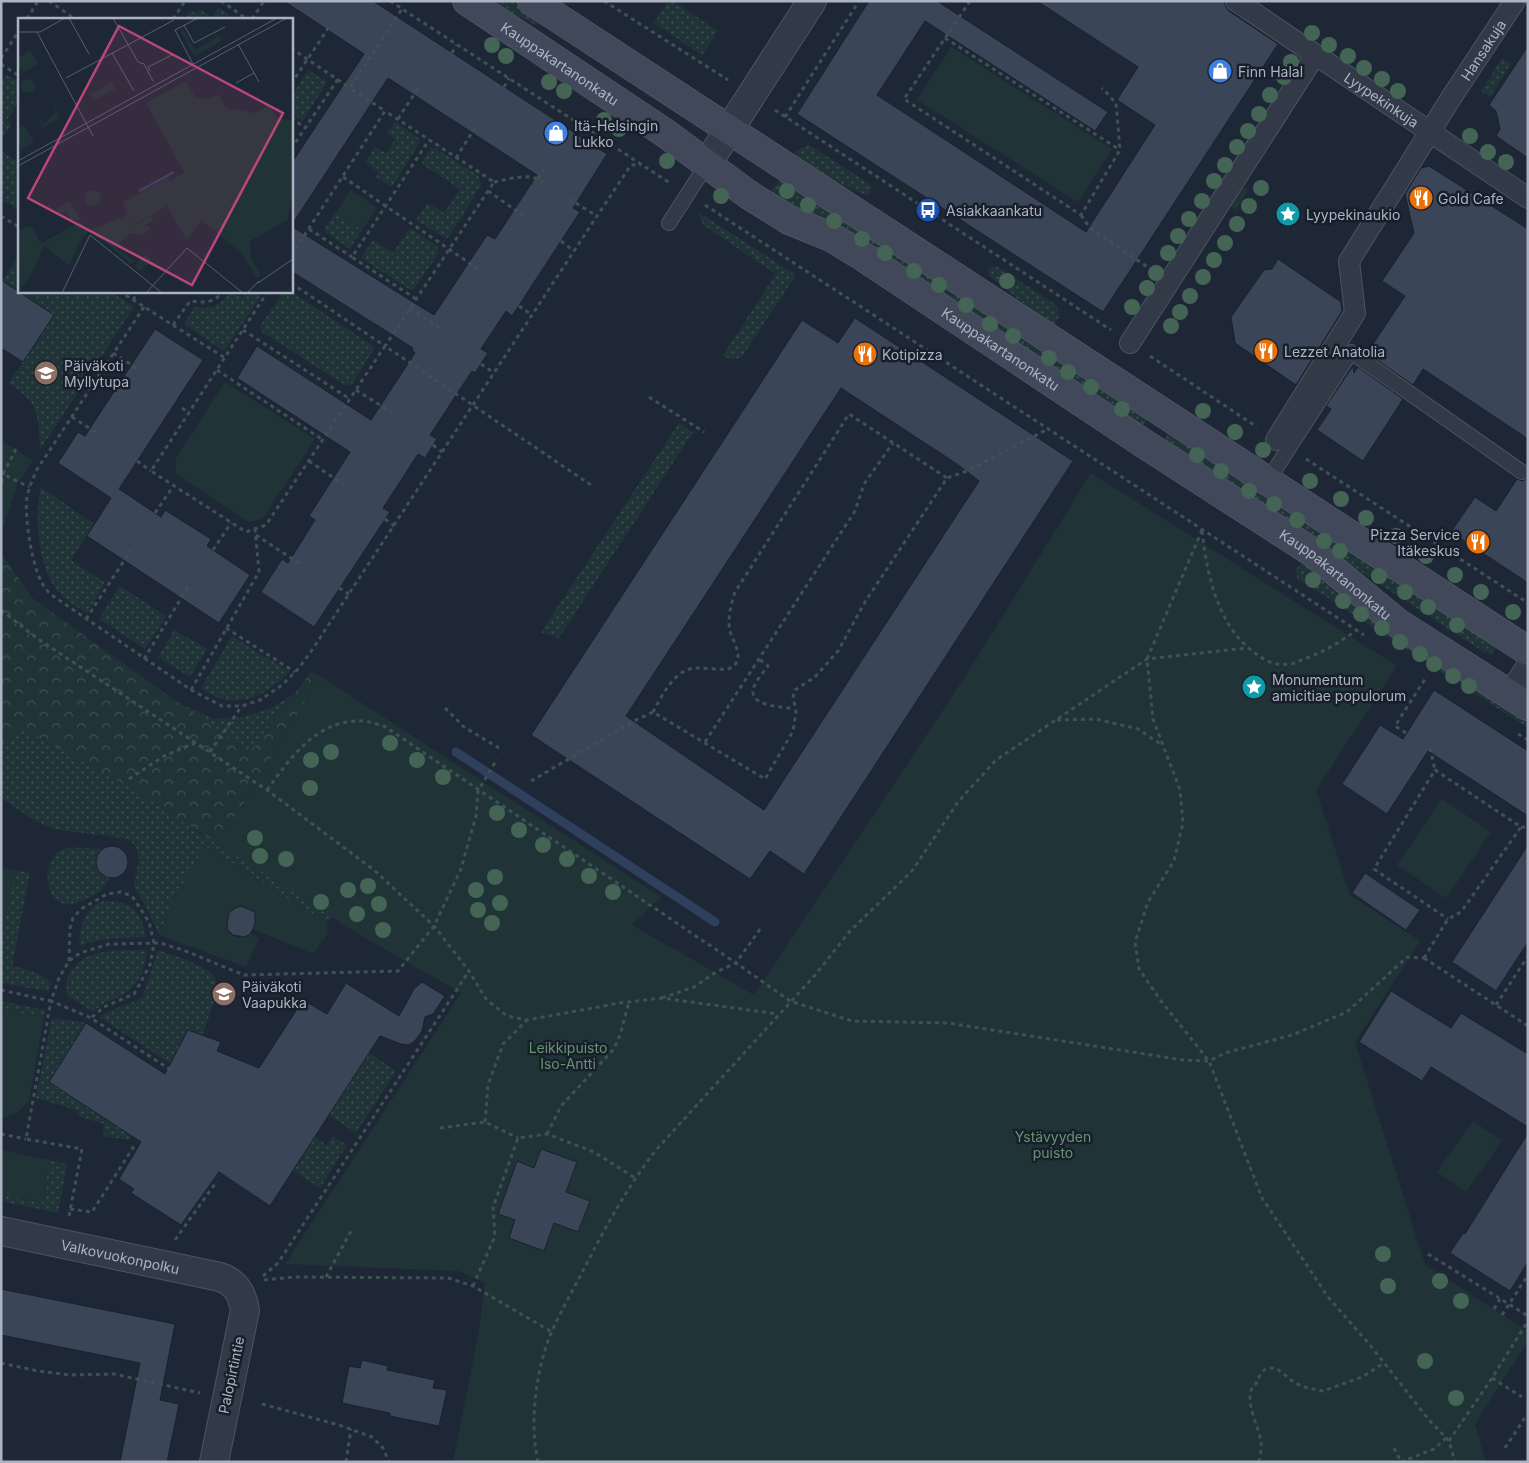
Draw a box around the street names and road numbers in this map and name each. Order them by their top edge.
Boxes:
street label: Hansakuja [1457,16,1509,83]
street label: Kauppakartanonkatu [498,18,622,108]
street label: Lyypekinkuja [1341,68,1422,131]
street label: Kauppakartanonkatu [939,303,1063,394]
street label: Kauppakartanonkatu [1277,525,1395,623]
street label: Valkovuokonpolku [60,1235,181,1277]
street label: Palopirtintie [215,1335,247,1415]

